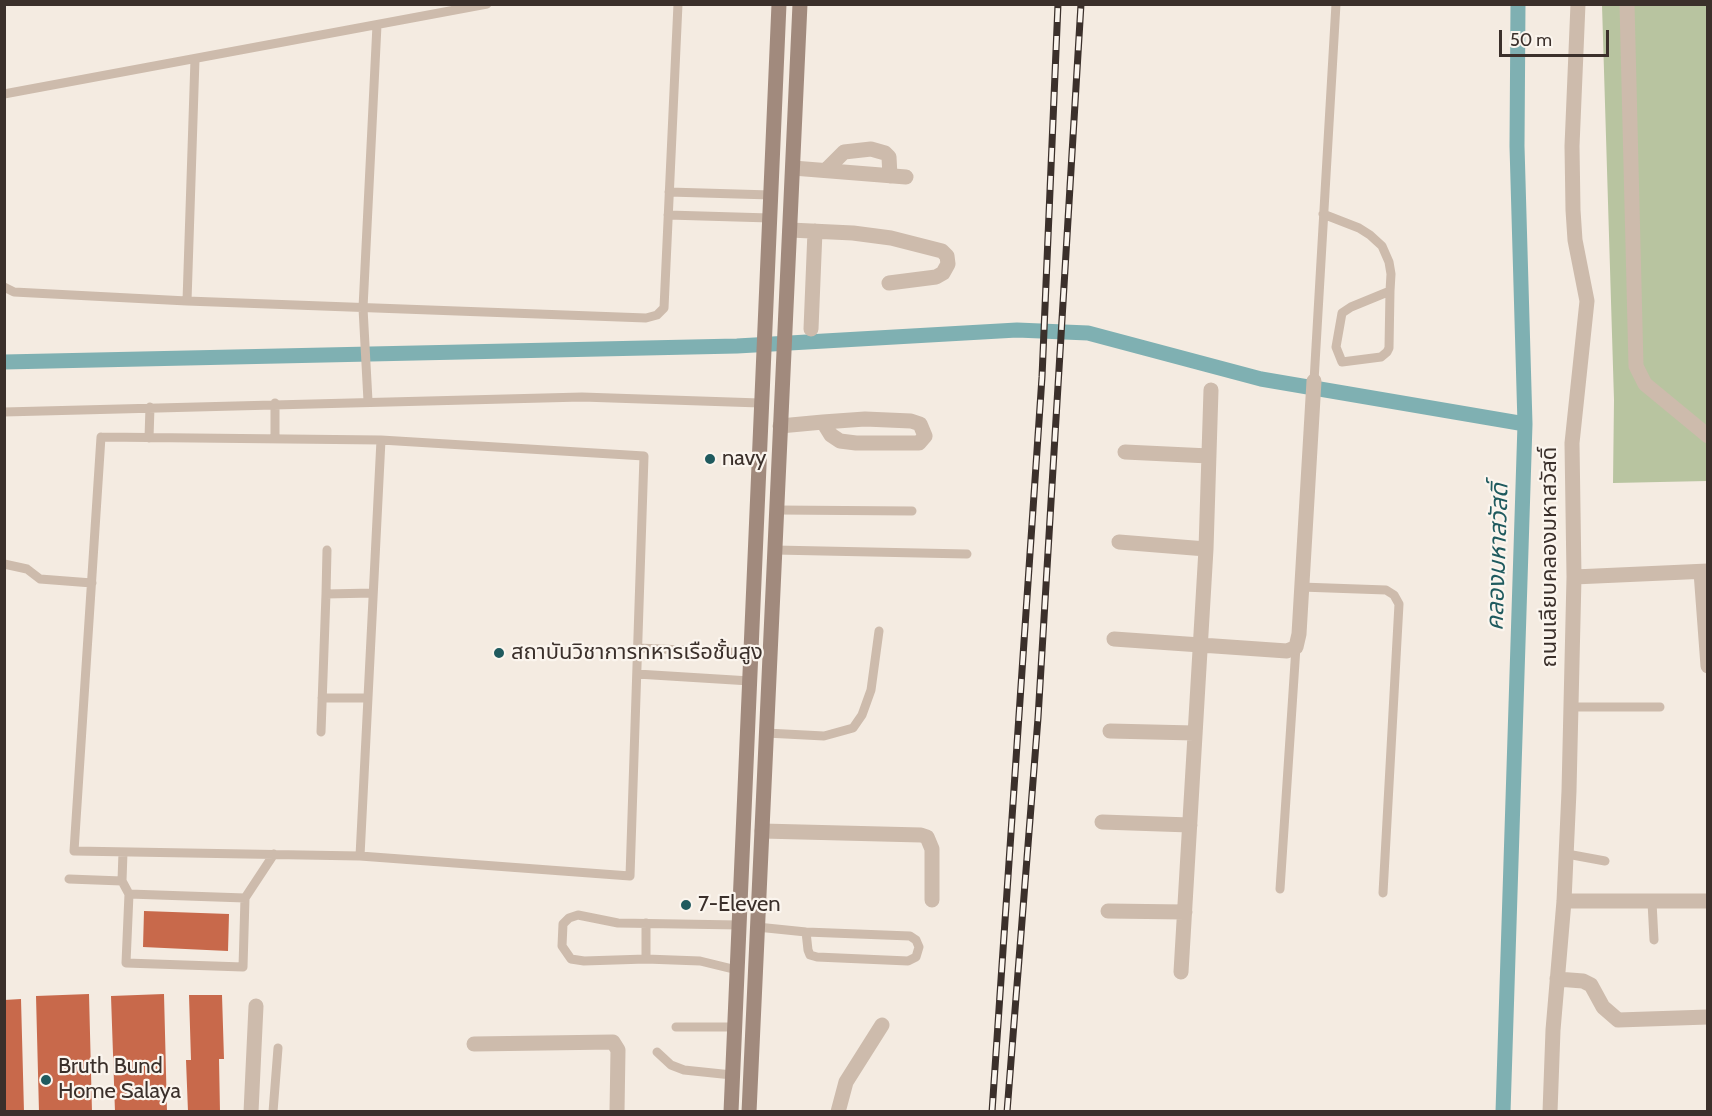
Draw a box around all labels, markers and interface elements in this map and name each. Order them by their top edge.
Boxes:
scale bar [1502,18,1612,56]
text: 50 m [1510,29,1552,51]
place label: navy [722,446,766,472]
street label: ถนนเลียบคลองมหาสวัสดิ์ [1537,447,1563,667]
marker: navy [703,452,717,466]
water label: คลองมหาสวัสดิ์ [1481,483,1515,631]
place label: สถาบันวิชาการทหารเรือชั้นสูง [511,640,763,666]
marker: สถาบันวิชาการทหารเรือชั้นสูง [492,646,506,660]
place label: 7-Eleven [698,892,781,918]
marker: 7-Eleven [679,898,693,912]
place label: Bruth Bund Home Salaya [58,1054,181,1106]
marker: Bruth Bund Home Salaya [39,1073,53,1087]

